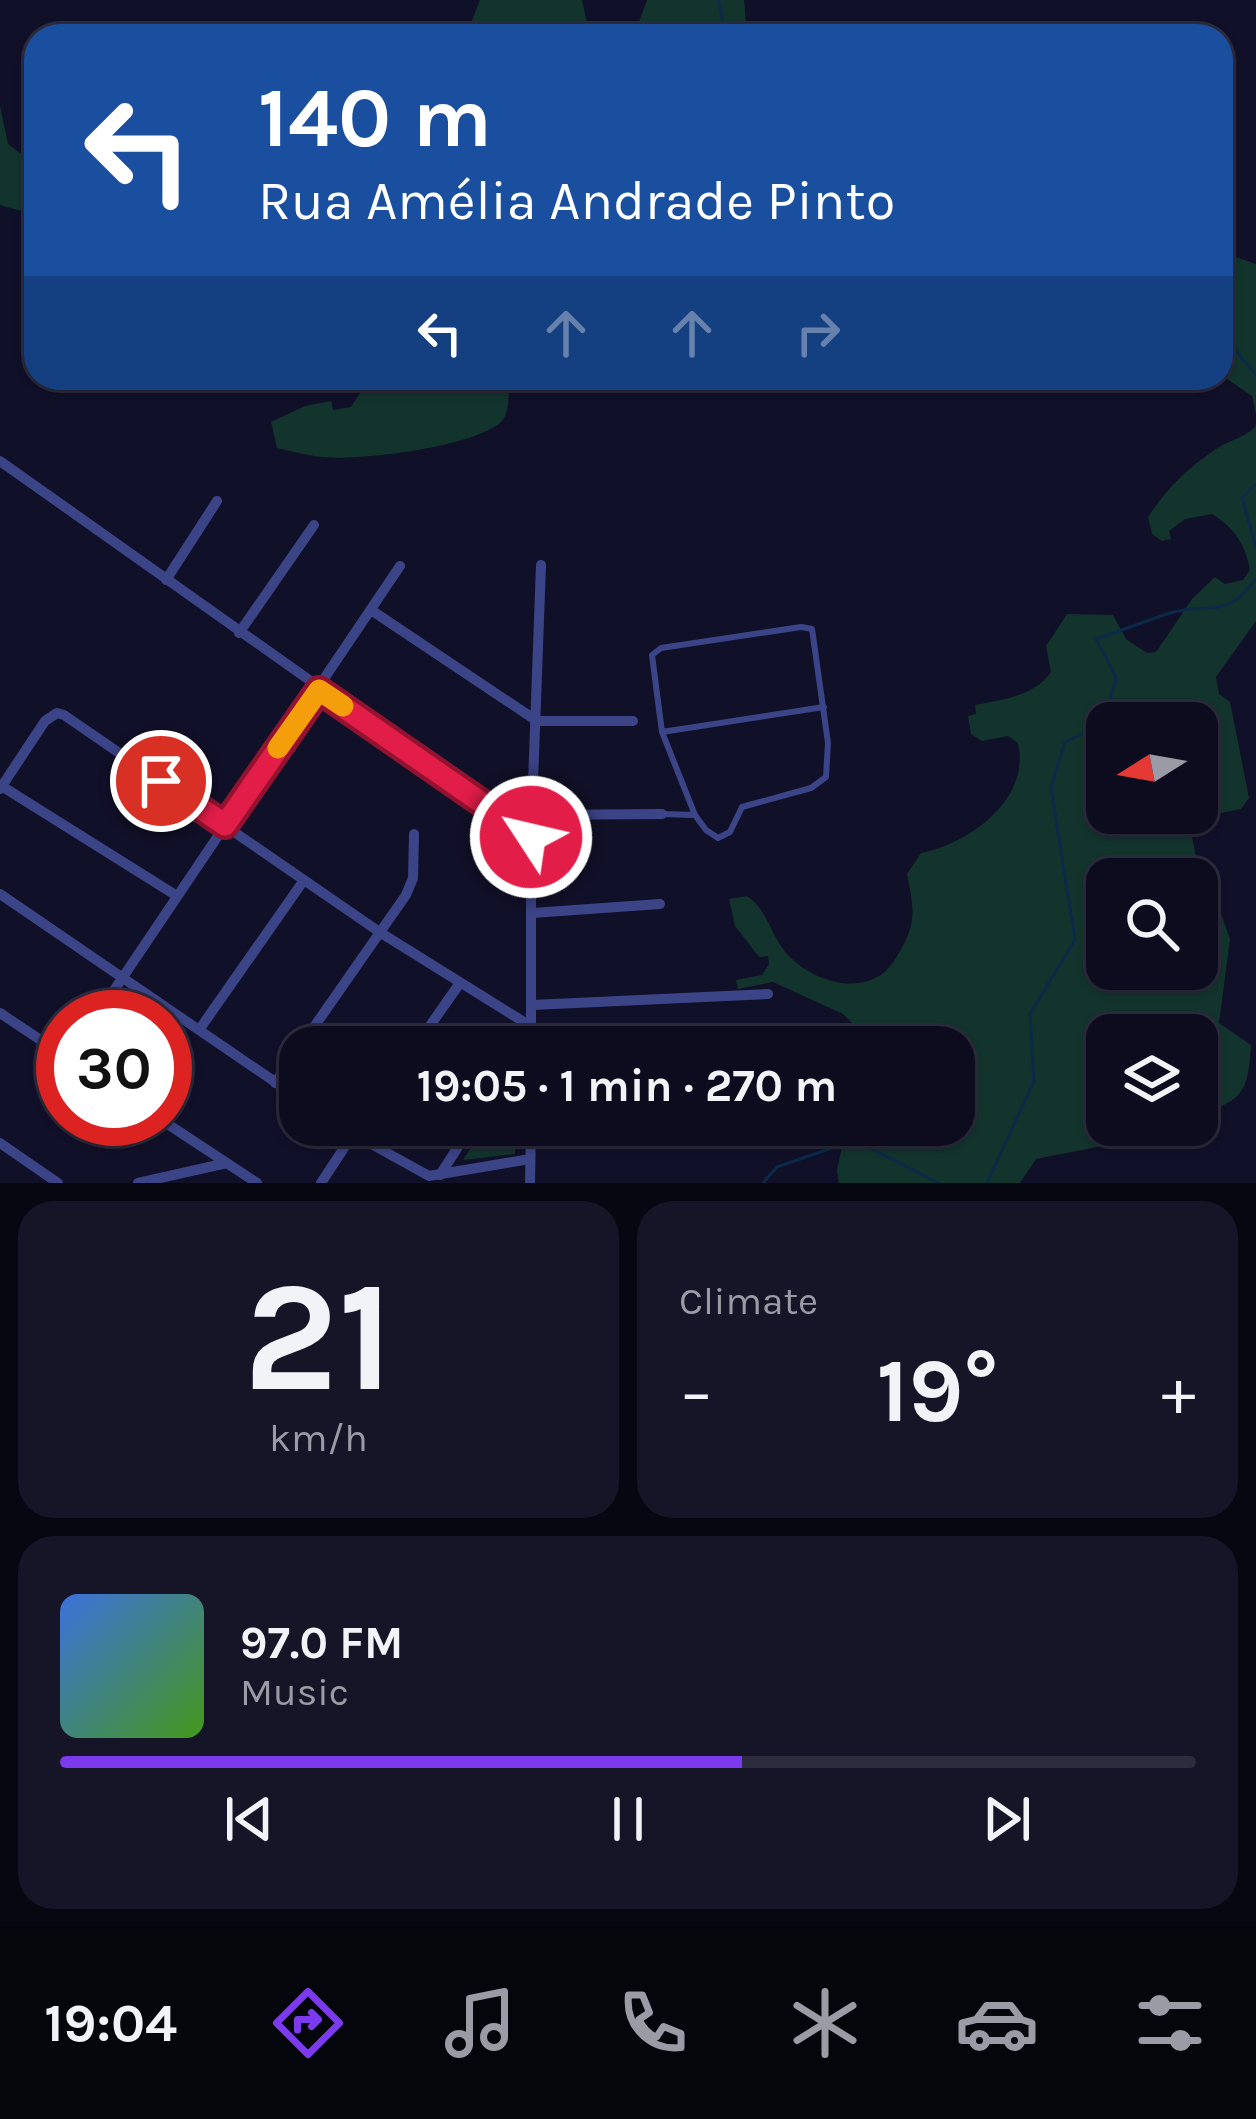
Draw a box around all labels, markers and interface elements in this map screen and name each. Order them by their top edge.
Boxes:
text: 140 m [258,69,492,167]
icon: left [60,72,216,228]
text: Rua Amélia Andrade Pinto [258,169,895,233]
icon: left [407,300,473,366]
icon: ahead [533,300,599,366]
icon: ahead [659,300,725,366]
icon: right [785,300,851,366]
north arrow [1086,702,1218,834]
map controls [1086,702,1218,1146]
pin [110,730,212,832]
icon: arrive [128,748,194,814]
position arrow [468,774,594,900]
button: search [1086,858,1218,990]
speed limit sign: 30 [36,990,192,1146]
button: layers [1086,1014,1218,1146]
text: 19:05 · 1 min · 270 m [417,1060,837,1112]
text: 21 [244,1246,394,1428]
text: Climate [679,1278,818,1324]
text: 19° [877,1338,998,1444]
text: − [679,1353,714,1431]
text: + [1161,1353,1196,1431]
text: km/h [269,1415,368,1461]
text: 97.0 FM [240,1617,403,1669]
text: Music [240,1669,349,1715]
icon: previous [216,1786,282,1852]
icon: pause [595,1786,661,1852]
icon: next [974,1786,1040,1852]
icon: directions [266,1981,350,2065]
icon: music [438,1981,522,2065]
icon: phone [611,1981,695,2065]
icon: climate [783,1981,867,2065]
icon: car [955,1981,1039,2065]
icon: filters [1128,1981,1212,2065]
text: 19:04 [44,1991,177,2055]

